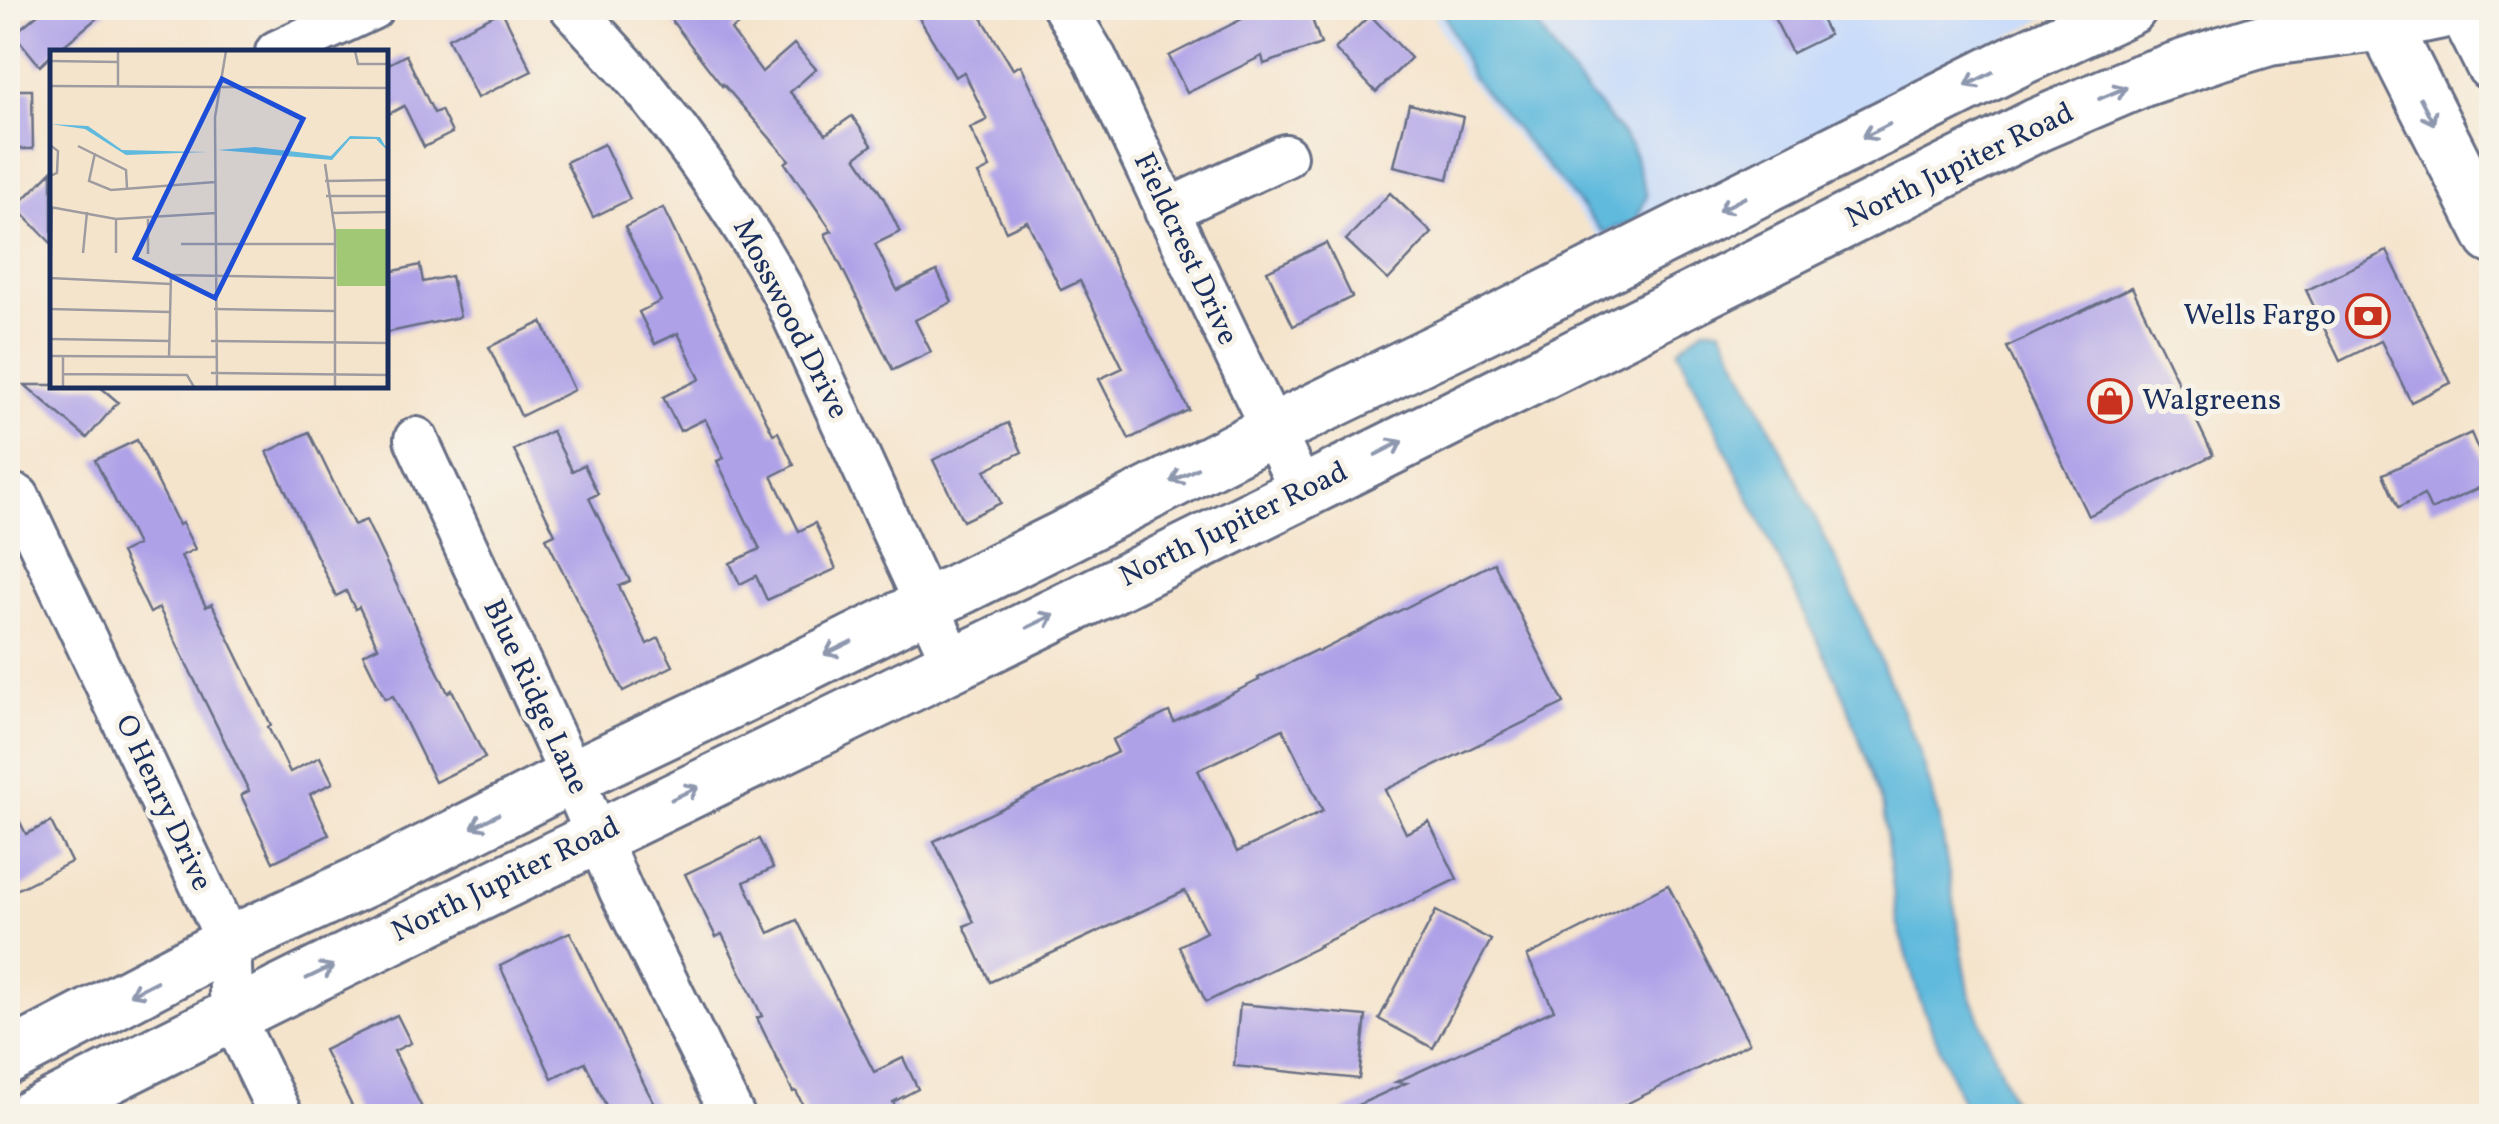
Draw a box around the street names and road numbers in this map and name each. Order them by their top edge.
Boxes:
street label: North Jupiter Road [1839,93,2081,239]
street label: Fieldcrest Drive [1122,146,1248,352]
street label: Mosswood Drive [721,212,859,426]
street label: North Jupiter Road [1113,452,1355,598]
street label: Blue Ridge Lane [471,593,599,801]
street label: O Henry Drive [104,708,222,898]
street label: North Jupiter Road [385,807,627,953]

